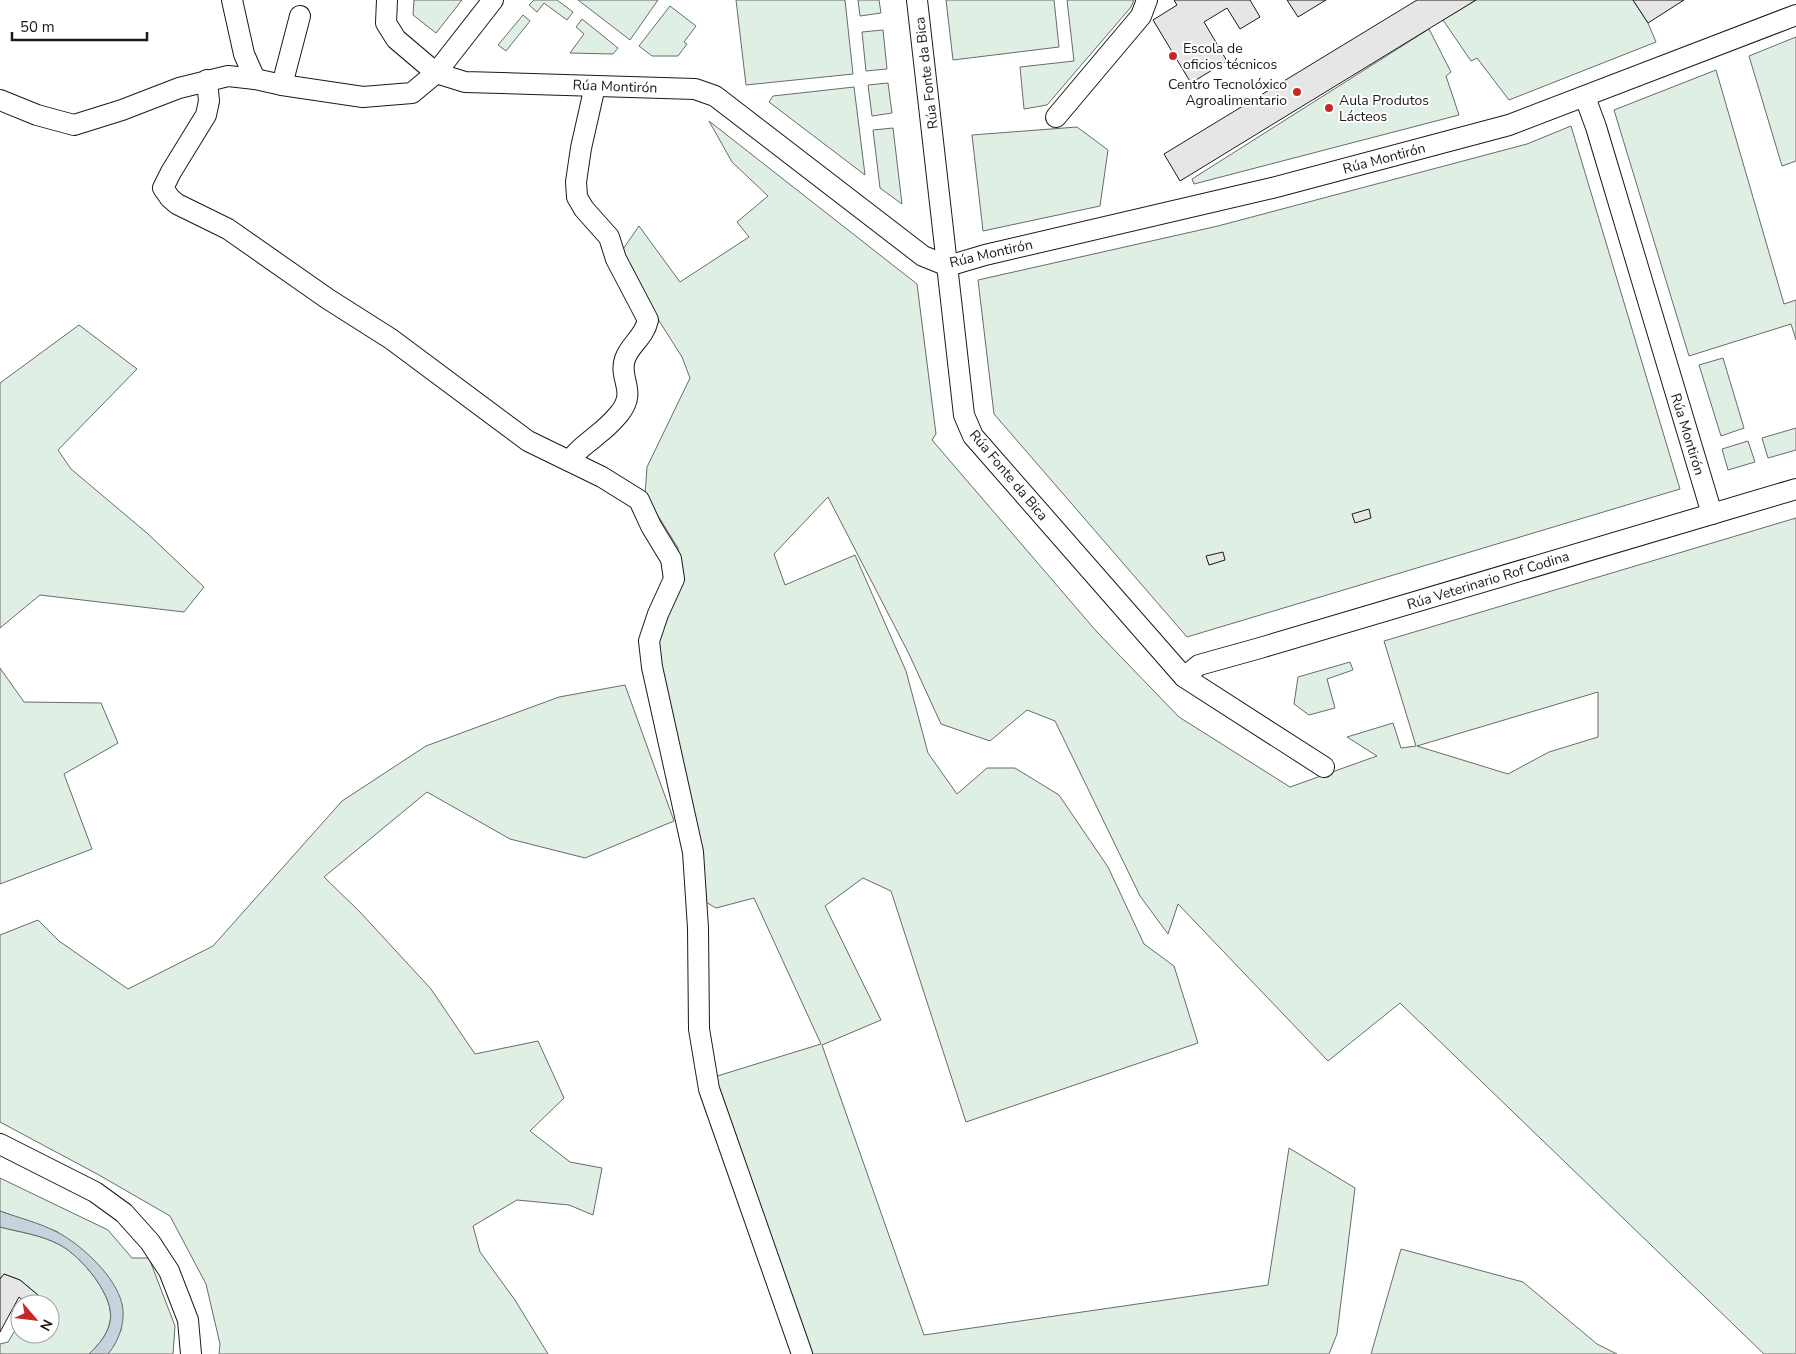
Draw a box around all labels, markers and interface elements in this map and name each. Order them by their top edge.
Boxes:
scale bar [12,10,148,42]
street label: Rúa Fonte da Bica [910,16,943,130]
text: 50 m [20,17,55,37]
place label: Escola de oficios técnicos [1183,39,1277,74]
marker: Escola de oficios técnicos [1167,50,1179,62]
place label: Centro Tecnolóxico Agroalimentario [1168,75,1287,110]
street label: Rúa Montirón [572,76,658,97]
marker: Centro Tecnolóxico Agroalimentario [1291,86,1303,98]
place label: Aula Produtos Lácteos [1339,91,1429,126]
marker: Aula Produtos Lácteos [1323,102,1335,114]
street label: Rúa Montirón [1341,138,1428,179]
street label: Rúa Montirón [948,235,1035,272]
street label: Rúa Montirón [1666,391,1709,477]
street label: Rúa Fonte da Bica [965,426,1052,525]
street label: Rúa Veterinario Rof Codina [1405,547,1572,614]
north arrow [10,1294,60,1344]
text: N [35,1316,57,1334]

